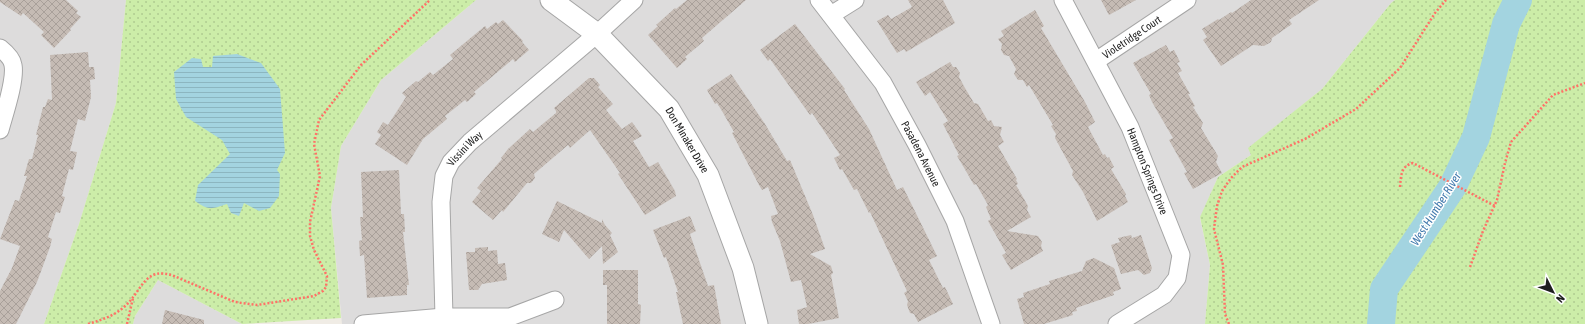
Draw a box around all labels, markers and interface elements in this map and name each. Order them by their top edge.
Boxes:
street label: Violetridge Court [1100,13,1163,61]
street label: Don Minaker Drive [663,105,711,175]
street label: Pasadena Avenue [899,119,943,188]
street label: Hampton Springs Drive [1125,126,1170,216]
street label: Vissini Way [444,128,485,168]
water label: West Humber River [1408,170,1464,248]
north arrow [1533,272,1573,312]
text: N [1554,292,1567,305]

